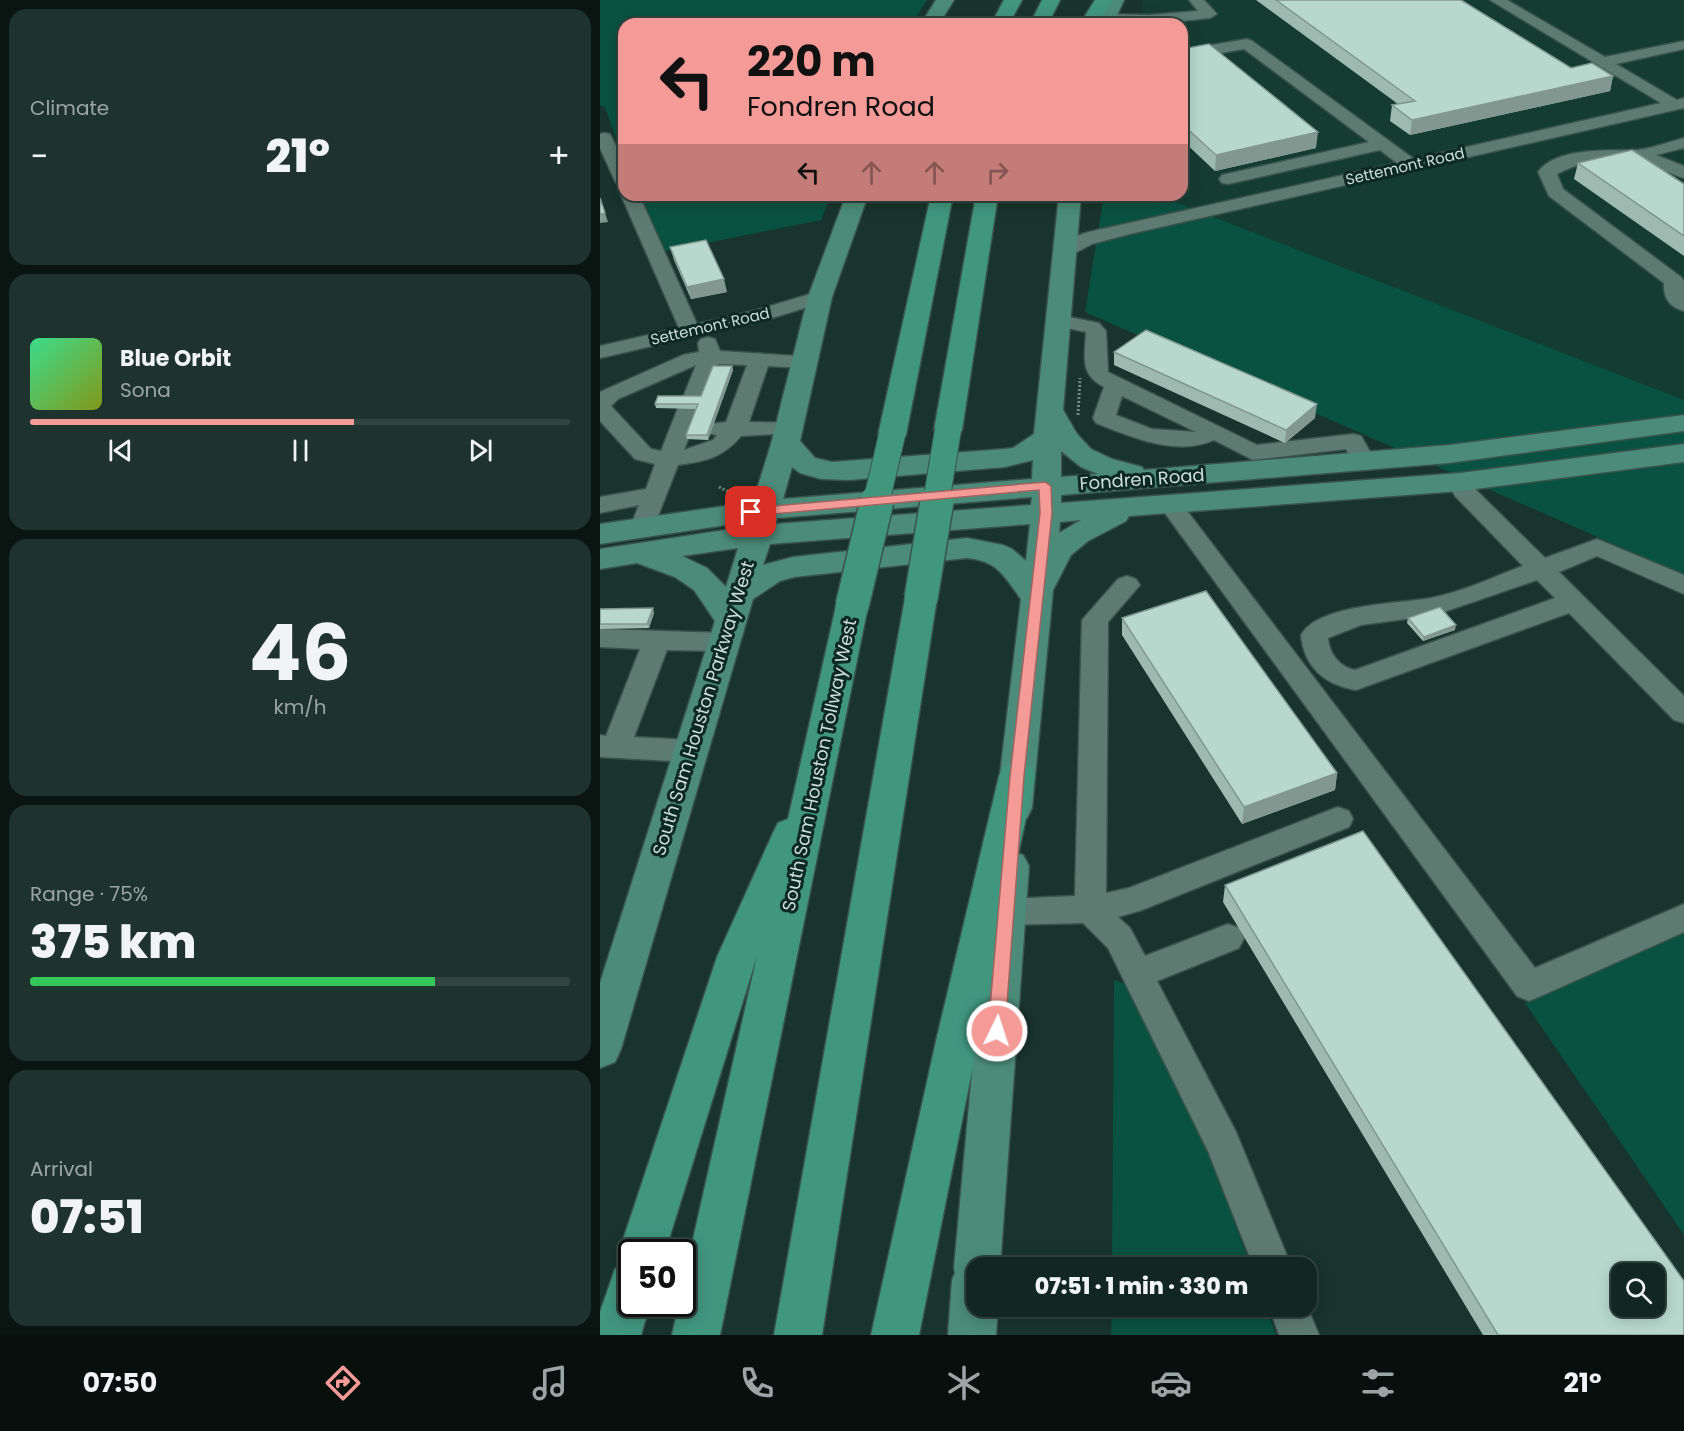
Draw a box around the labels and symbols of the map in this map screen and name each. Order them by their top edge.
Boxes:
street label: Settemont Road [1343,142,1467,190]
street label: Settemont Road [648,302,772,350]
street label: Fondren Road [1079,462,1205,496]
pin [725,486,776,537]
street label: South Sam Houston Parkway West [646,558,760,858]
street label: South Sam Houston Tollway West [776,616,862,914]
position arrow [965,999,1029,1063]
speed limit sign: 50 [618,1239,696,1317]

